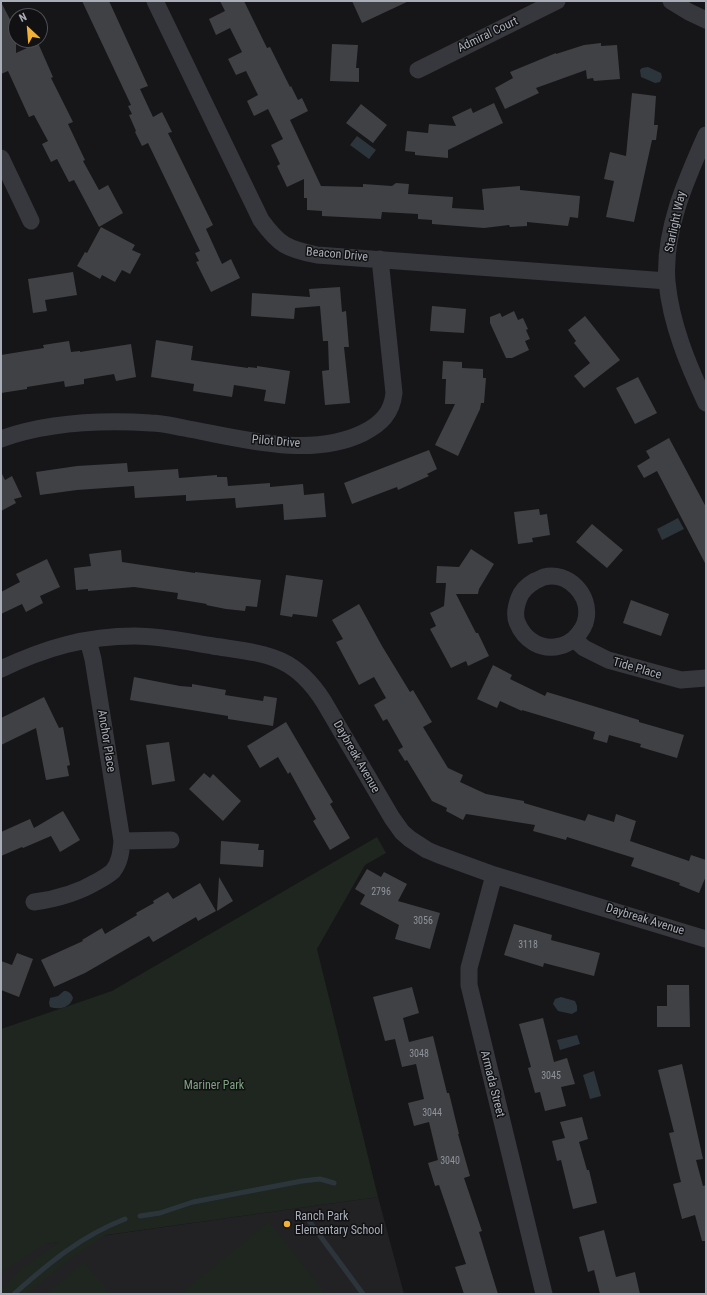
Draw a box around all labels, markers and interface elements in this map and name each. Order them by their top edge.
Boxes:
north arrow [8,8,48,48]
text: N [17,10,29,25]
street label: Admiral Court [455,14,521,56]
street label: Starlight Way [662,190,690,254]
street label: Beacon Drive [305,245,369,265]
street label: Pilot Drive [251,433,301,451]
street label: Tide Place [611,655,663,683]
street label: Anchor Place [94,709,118,773]
street label: Daybreak Avenue [330,718,382,796]
house number: 2796 [371,886,391,898]
street label: Daybreak Avenue [604,901,686,939]
house number: 3056 [413,915,433,927]
house number: 3118 [518,939,538,951]
house number: 3048 [409,1048,429,1060]
street label: Armada Street [477,1049,507,1119]
house number: 3045 [541,1070,561,1082]
park label: Mariner Park [184,1079,244,1093]
house number: 3044 [422,1107,442,1119]
house number: 3040 [440,1155,460,1167]
place label: Ranch Park Elementary School [295,1210,383,1238]
marker: Ranch Park Elementary School [282,1219,292,1229]

